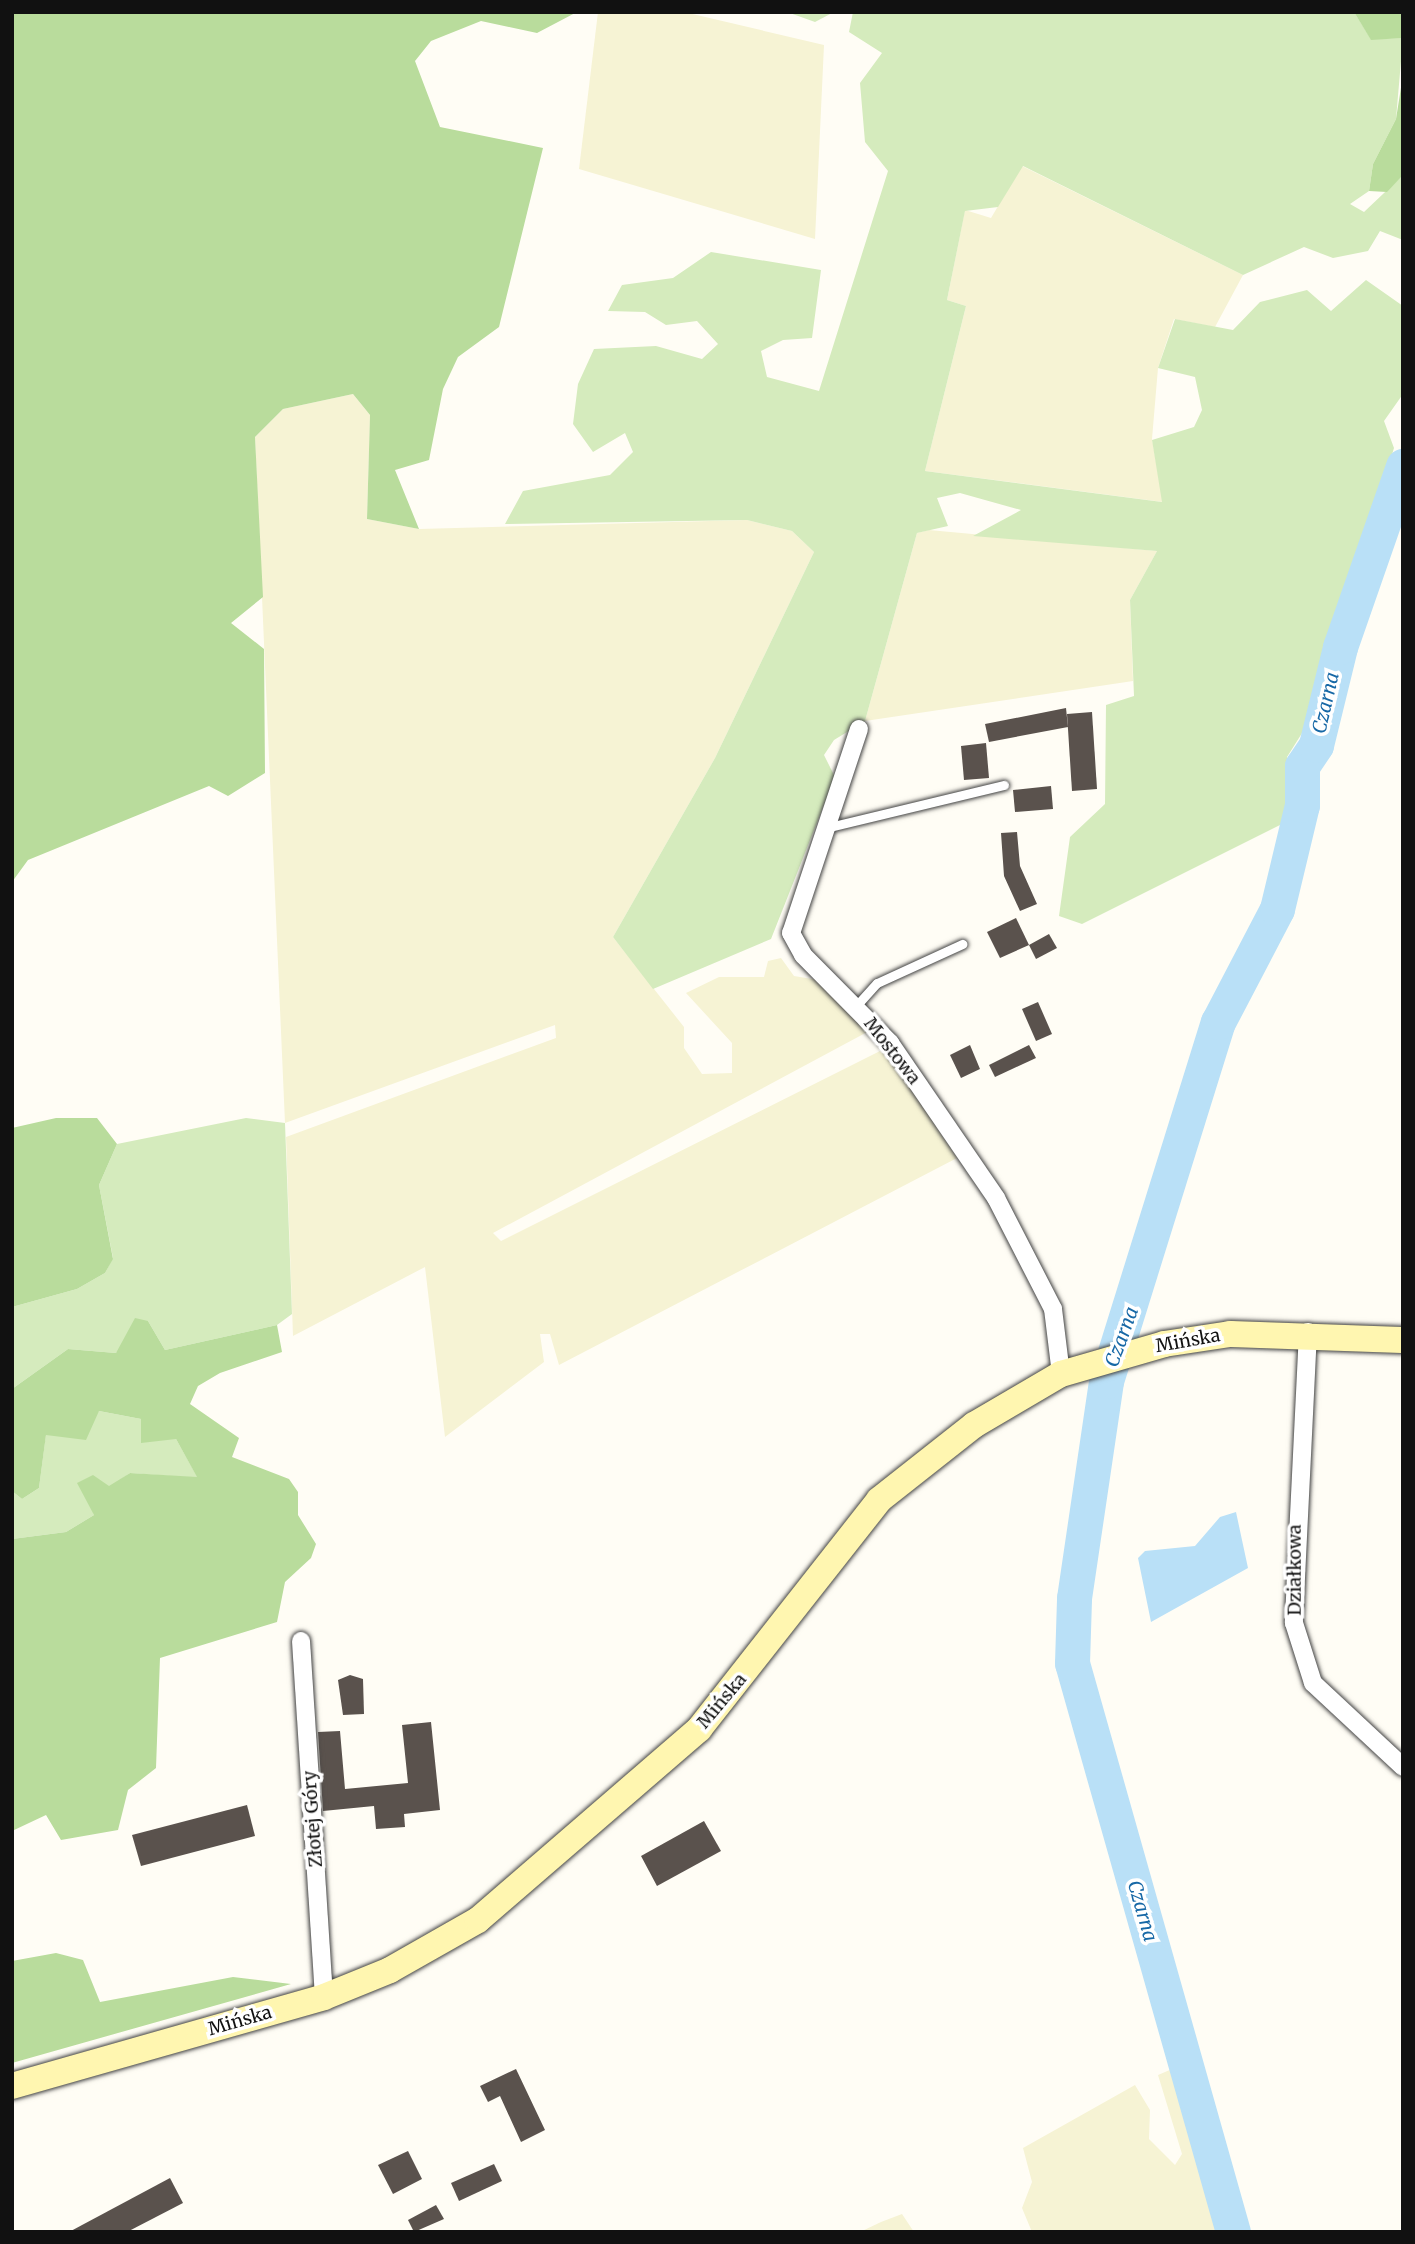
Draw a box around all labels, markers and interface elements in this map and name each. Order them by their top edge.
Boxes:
water label: Czarna [1308,670,1344,736]
street label: Mostowa [859,1013,925,1089]
water label: Czarna [1101,1304,1143,1370]
street label: Mińska [1154,1325,1222,1357]
street label: Działkowa [1284,1524,1306,1616]
street label: Mińska [693,1669,751,1733]
street label: Złotej Góry [299,1770,327,1868]
water label: Czarna [1122,1878,1162,1944]
street label: Mińska [206,2002,274,2040]

